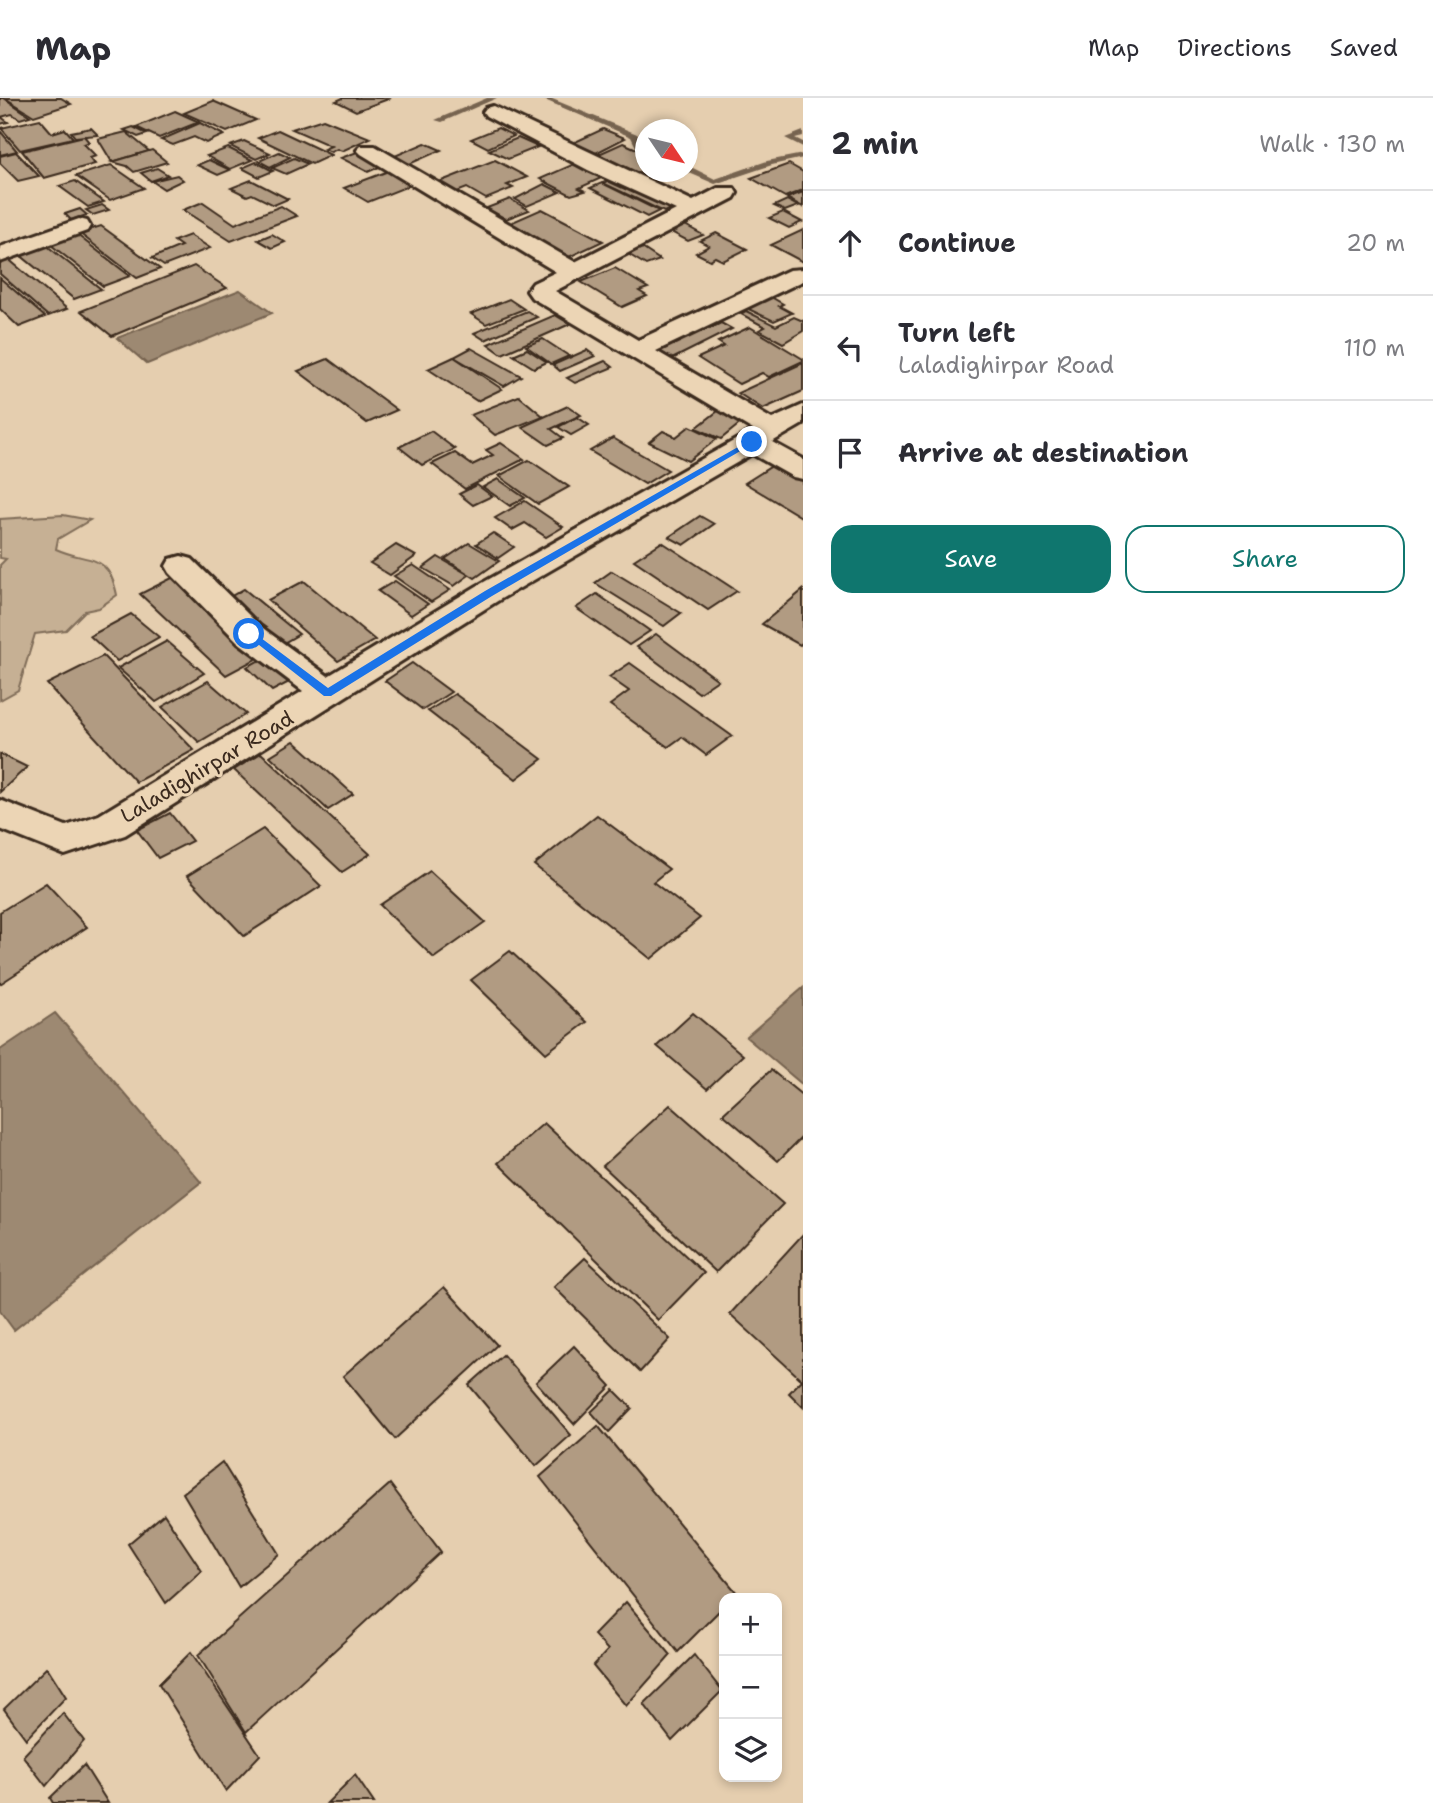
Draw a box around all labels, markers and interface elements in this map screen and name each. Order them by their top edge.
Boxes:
text: Map [35,26,111,71]
text: Map [1088,32,1139,64]
text: Directions [1177,32,1292,64]
text: Saved [1330,32,1398,64]
north arrow [635,119,698,182]
text: 2 min [831,123,918,164]
text: Walk · 130 m [1259,129,1405,159]
icon: ahead [831,224,869,262]
text: Continue [898,225,1016,260]
text: 20 m [1346,228,1405,258]
text: Turn left [898,315,1015,350]
icon: left [831,329,869,367]
text: 110 m [1343,333,1405,363]
text: Laladighirpar Road [898,350,1114,380]
route end [736,426,767,457]
icon: arrive [831,434,869,472]
text: Arrive at destination [898,435,1188,470]
button: Save [831,525,1111,593]
button: Share [1125,525,1405,593]
route start [233,618,264,649]
street label: Laladighirpar Road [115,704,299,830]
map controls [719,1593,782,1782]
button: + [719,1593,782,1656]
button: − [719,1656,782,1719]
button: layers [719,1719,782,1782]

